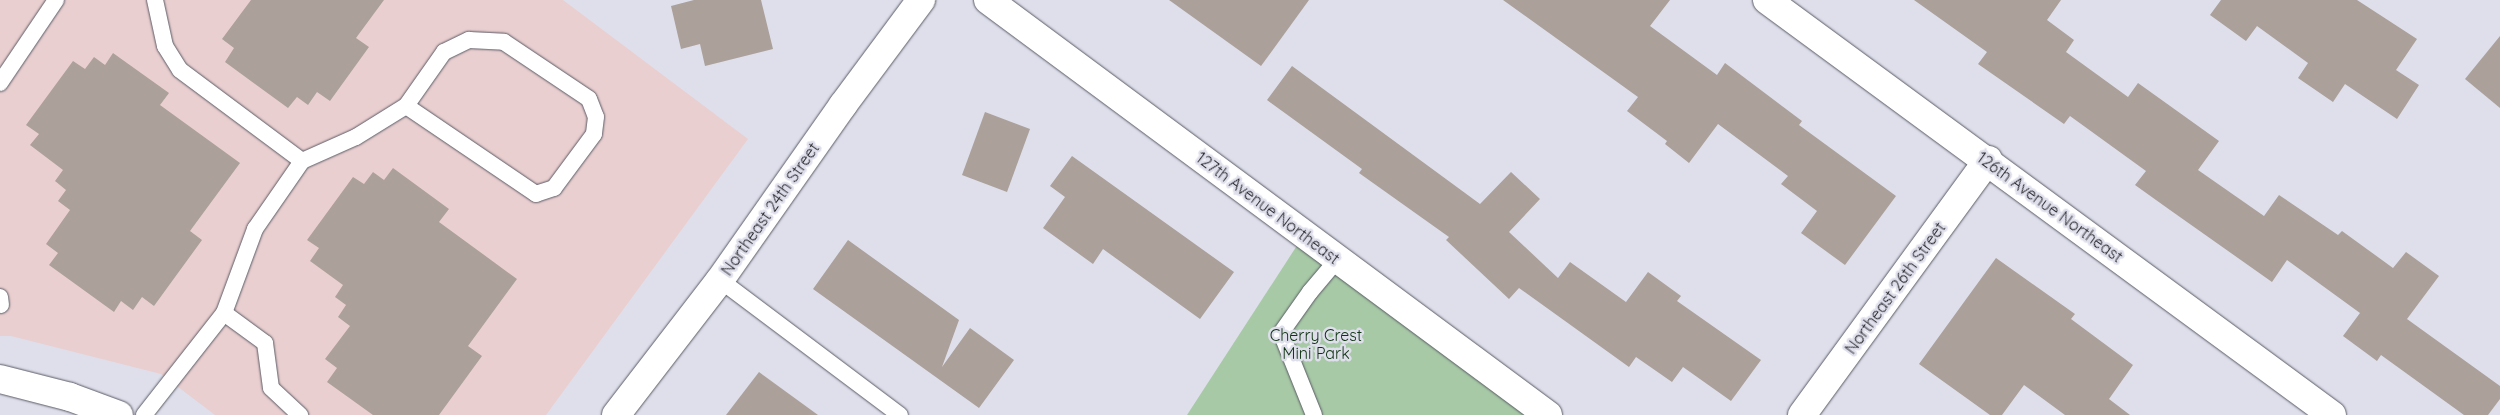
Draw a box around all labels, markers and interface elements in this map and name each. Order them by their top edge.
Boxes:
street label: Northeast 24th Street [717,139,823,279]
street label: 127th Avenue Northeast [1193,148,1343,268]
street label: 126th Avenue Northeast [1974,148,2126,266]
street label: Northeast 26th Street [1841,218,1949,358]
park label: Cherry Crest Mini Park [1270,325,1362,363]

